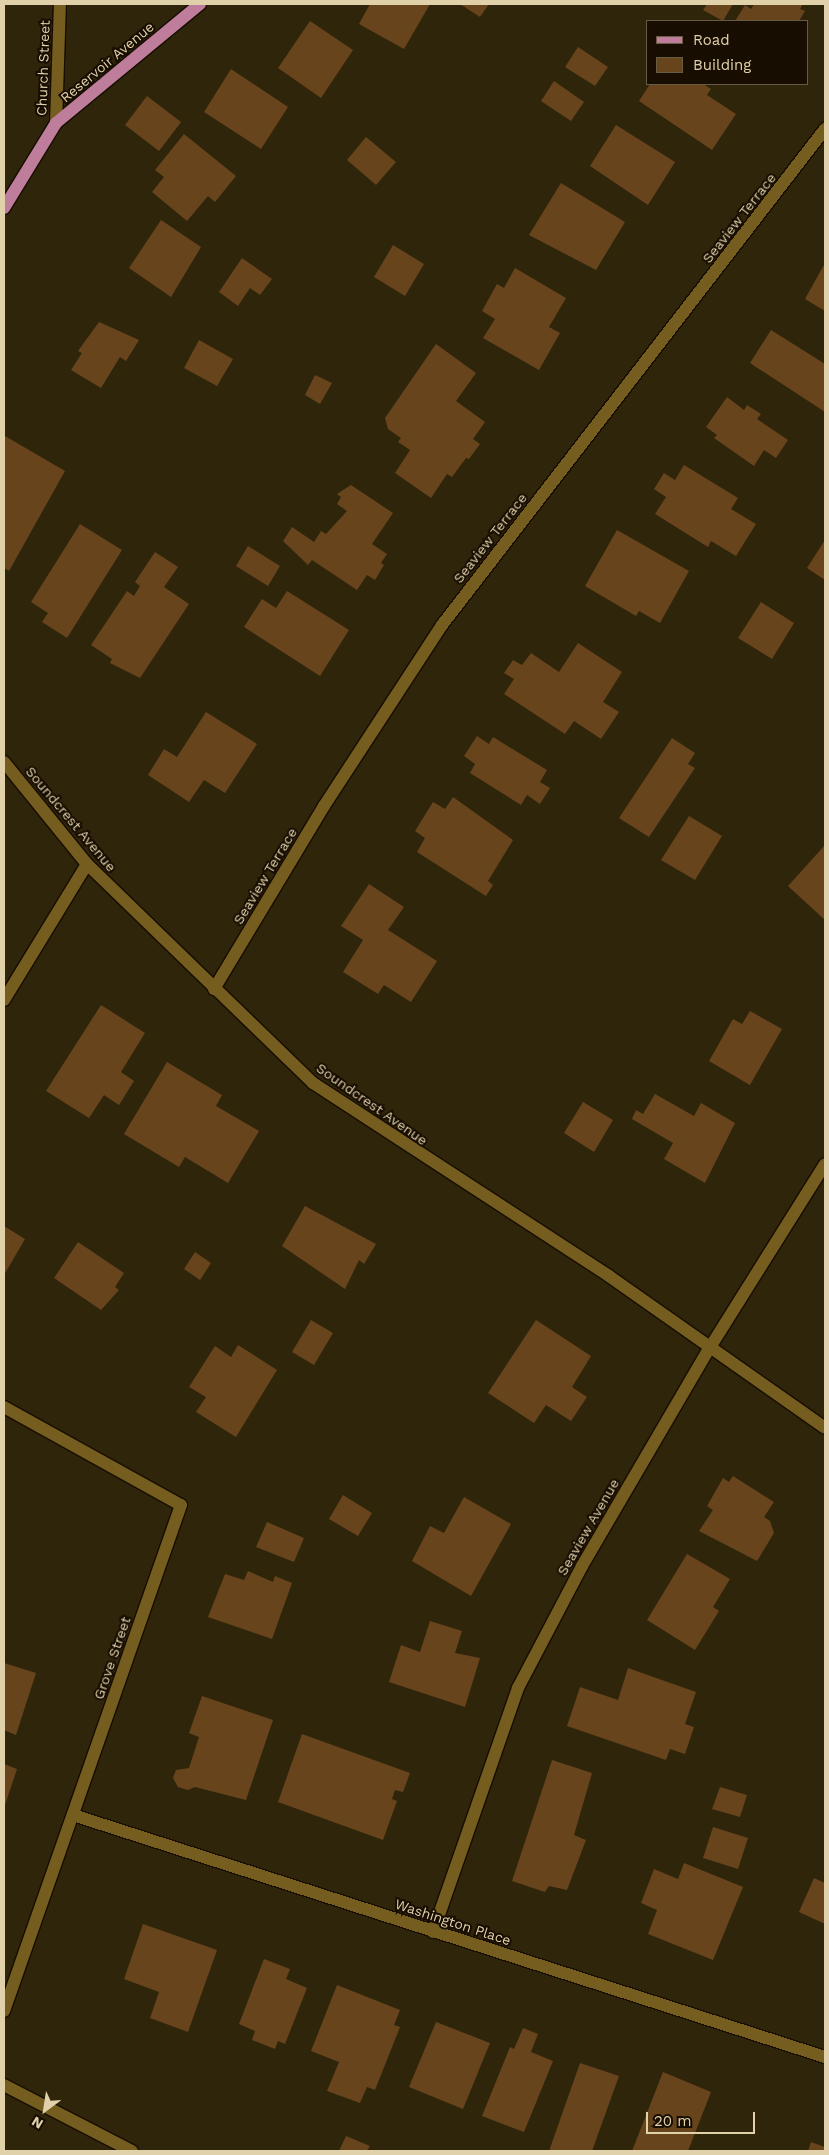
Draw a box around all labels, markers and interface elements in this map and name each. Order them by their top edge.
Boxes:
street label: Reservoir Avenue [57,18,157,106]
street label: Church Street [33,20,53,116]
legend [646,20,809,85]
text: Road [693,31,730,49]
text: Building [693,56,751,74]
street label: Seaview Terrace [698,169,780,267]
street label: Seaview Terrace [449,489,531,587]
street label: Soundcrest Avenue [22,763,120,875]
street label: Seaview Terrace [229,824,301,928]
street label: Soundcrest Avenue [313,1059,431,1149]
street label: Seaview Avenue [553,1475,623,1579]
street label: Grove Street [90,1614,134,1702]
street label: Washington Place [393,1895,513,1949]
north arrow [20,2085,70,2135]
scale bar [649,2102,758,2134]
text: 20 m [654,2112,692,2130]
text: N [29,2113,46,2132]

